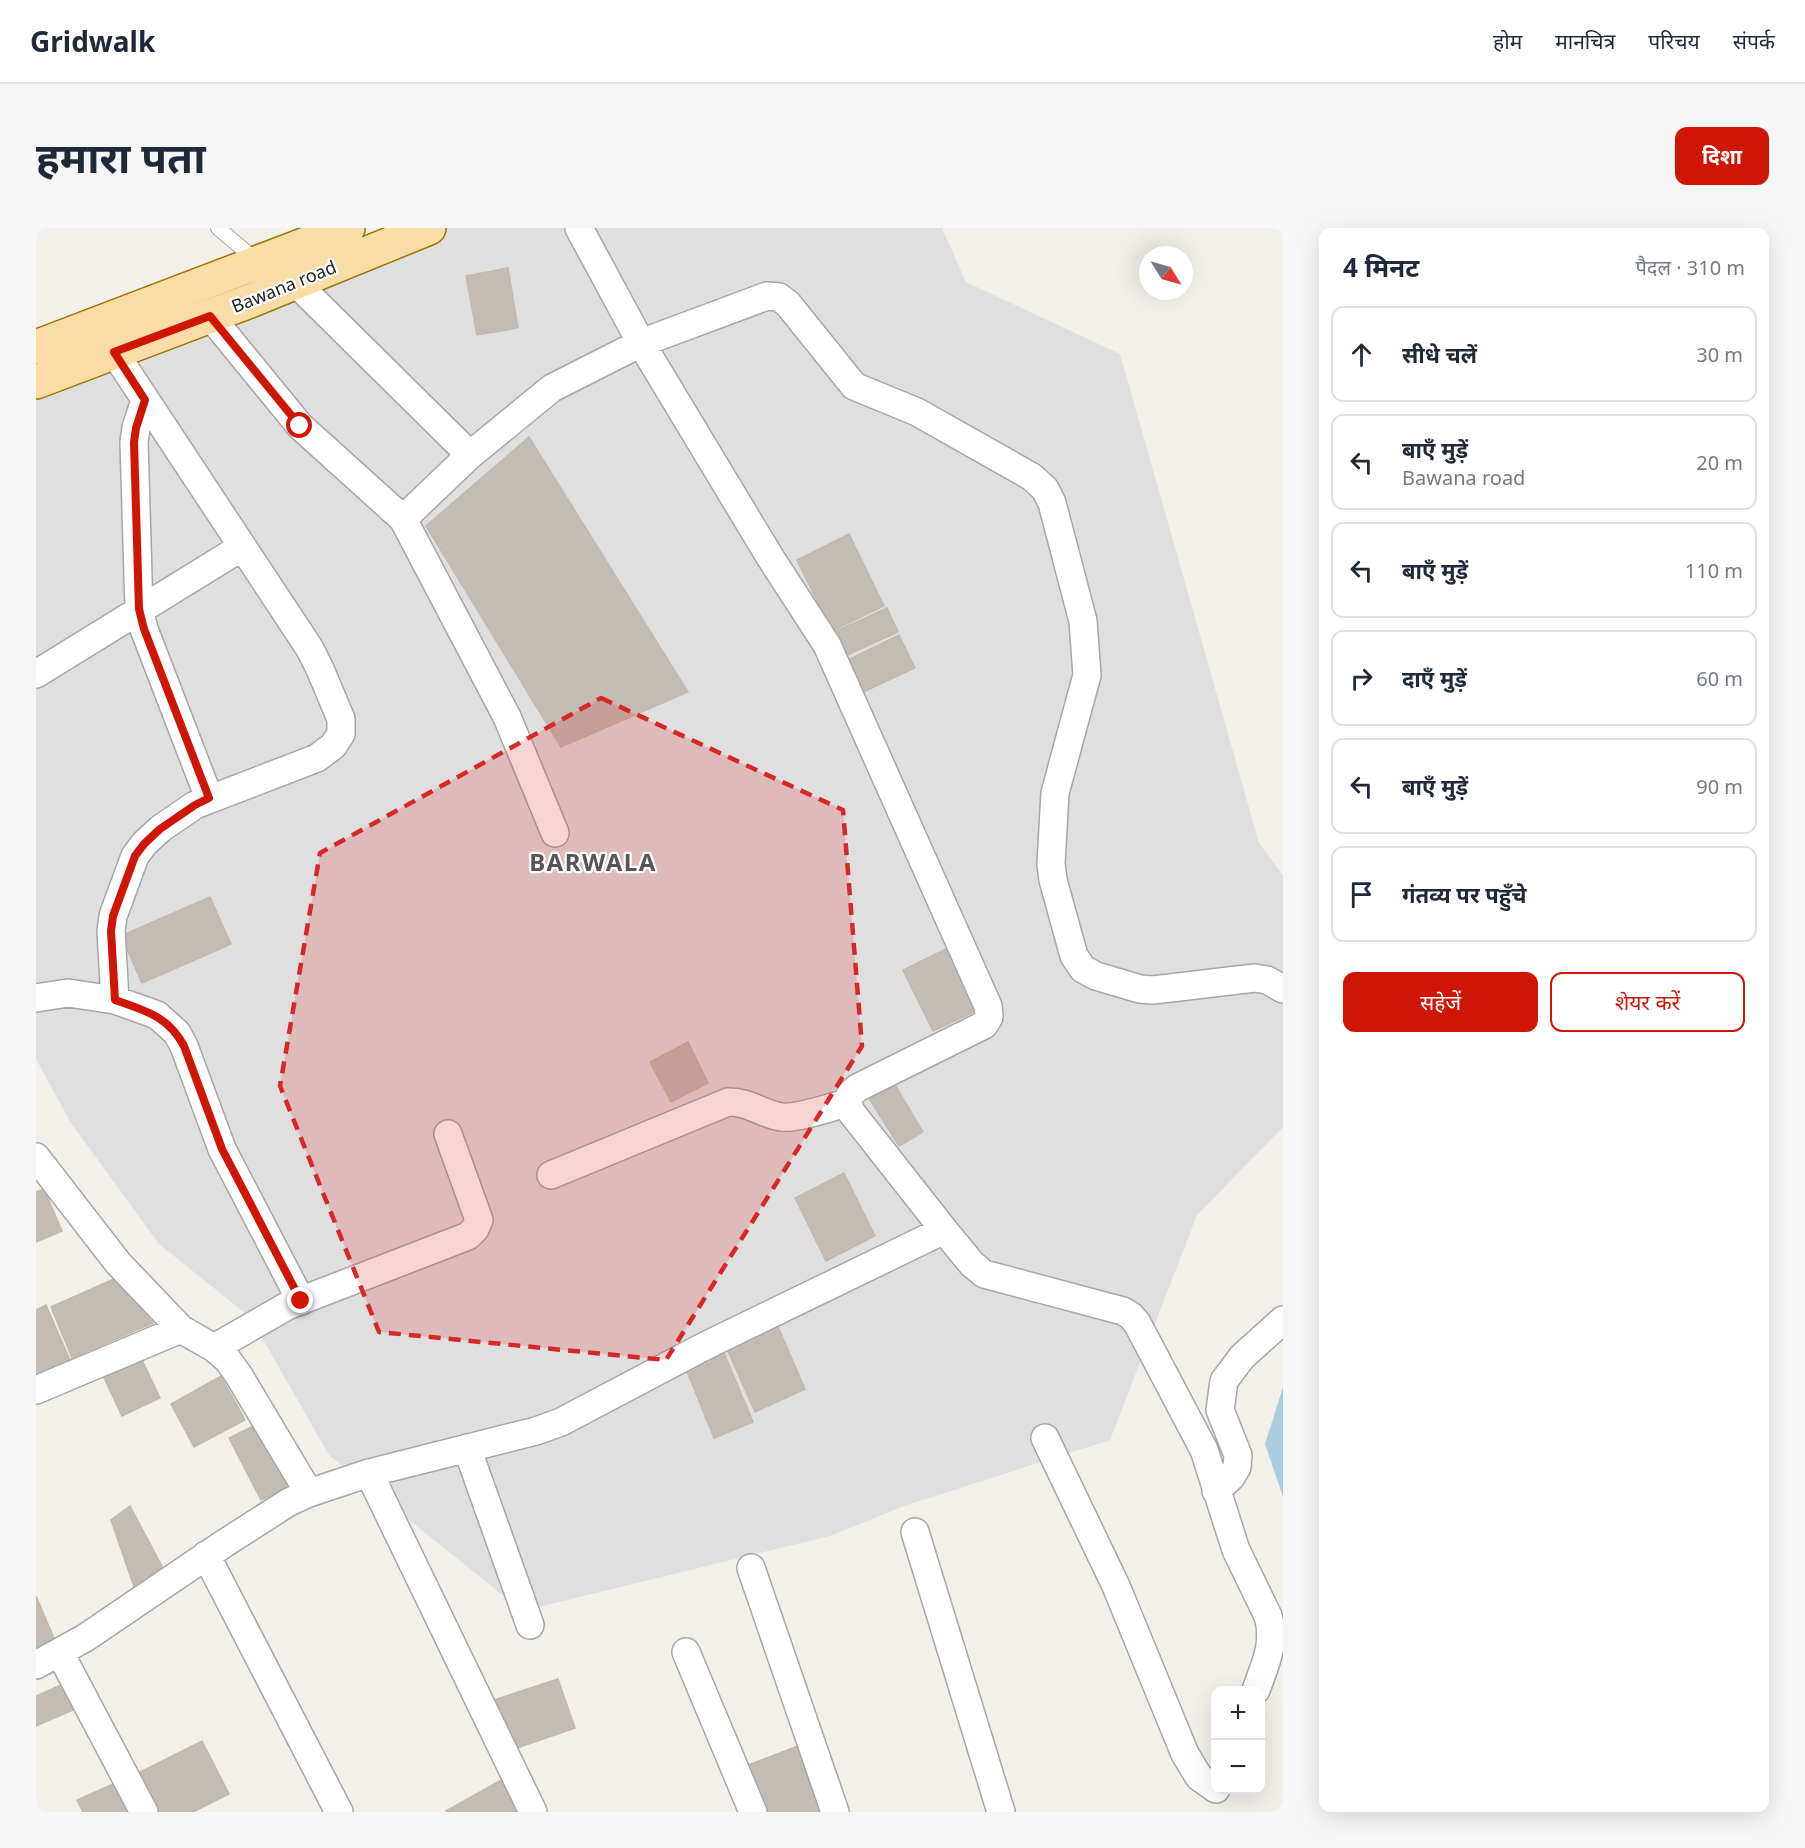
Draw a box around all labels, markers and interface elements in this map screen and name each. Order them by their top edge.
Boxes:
text: Gridwalk [30,22,155,60]
text: होम [1493,27,1522,55]
text: मानचित्र [1555,27,1615,55]
text: परिचय [1648,27,1700,55]
text: संपर्क [1733,27,1775,55]
button: दिशा [1675,127,1769,185]
text: हमारा पता [36,128,206,185]
north arrow [1139,246,1193,300]
text: 4 मिनट [1343,249,1419,285]
street label: Bawana road [228,254,340,318]
text: पैदल · 310 m [1635,254,1745,281]
icon: ahead [1345,338,1378,371]
text: सीधे चलें [1402,339,1477,369]
text: 30 m [1696,341,1743,368]
route start [286,412,312,438]
text: बाएँ मुड़ें [1402,434,1468,464]
icon: left [1345,446,1378,479]
text: 20 m [1696,449,1743,476]
text: Bawana road [1402,464,1525,491]
icon: left [1345,554,1378,587]
text: बाएँ मुड़ें [1402,555,1468,585]
text: 110 m [1685,557,1743,584]
icon: right [1345,662,1378,695]
text: दाएँ मुड़ें [1402,663,1467,693]
text: 60 m [1696,665,1743,692]
icon: left [1345,770,1378,803]
text: बाएँ मुड़ें [1402,771,1468,801]
text: 90 m [1696,773,1743,800]
district label: BARWALA [529,845,657,878]
icon: arrive [1345,878,1378,911]
text: गंतव्य पर पहुँचे [1402,879,1527,909]
button: सहेजें [1343,972,1538,1032]
button: शेयर करें [1550,972,1745,1032]
route end [287,1287,313,1313]
map controls [1211,1686,1265,1794]
button: + [1211,1686,1265,1740]
button: − [1211,1740,1265,1794]

